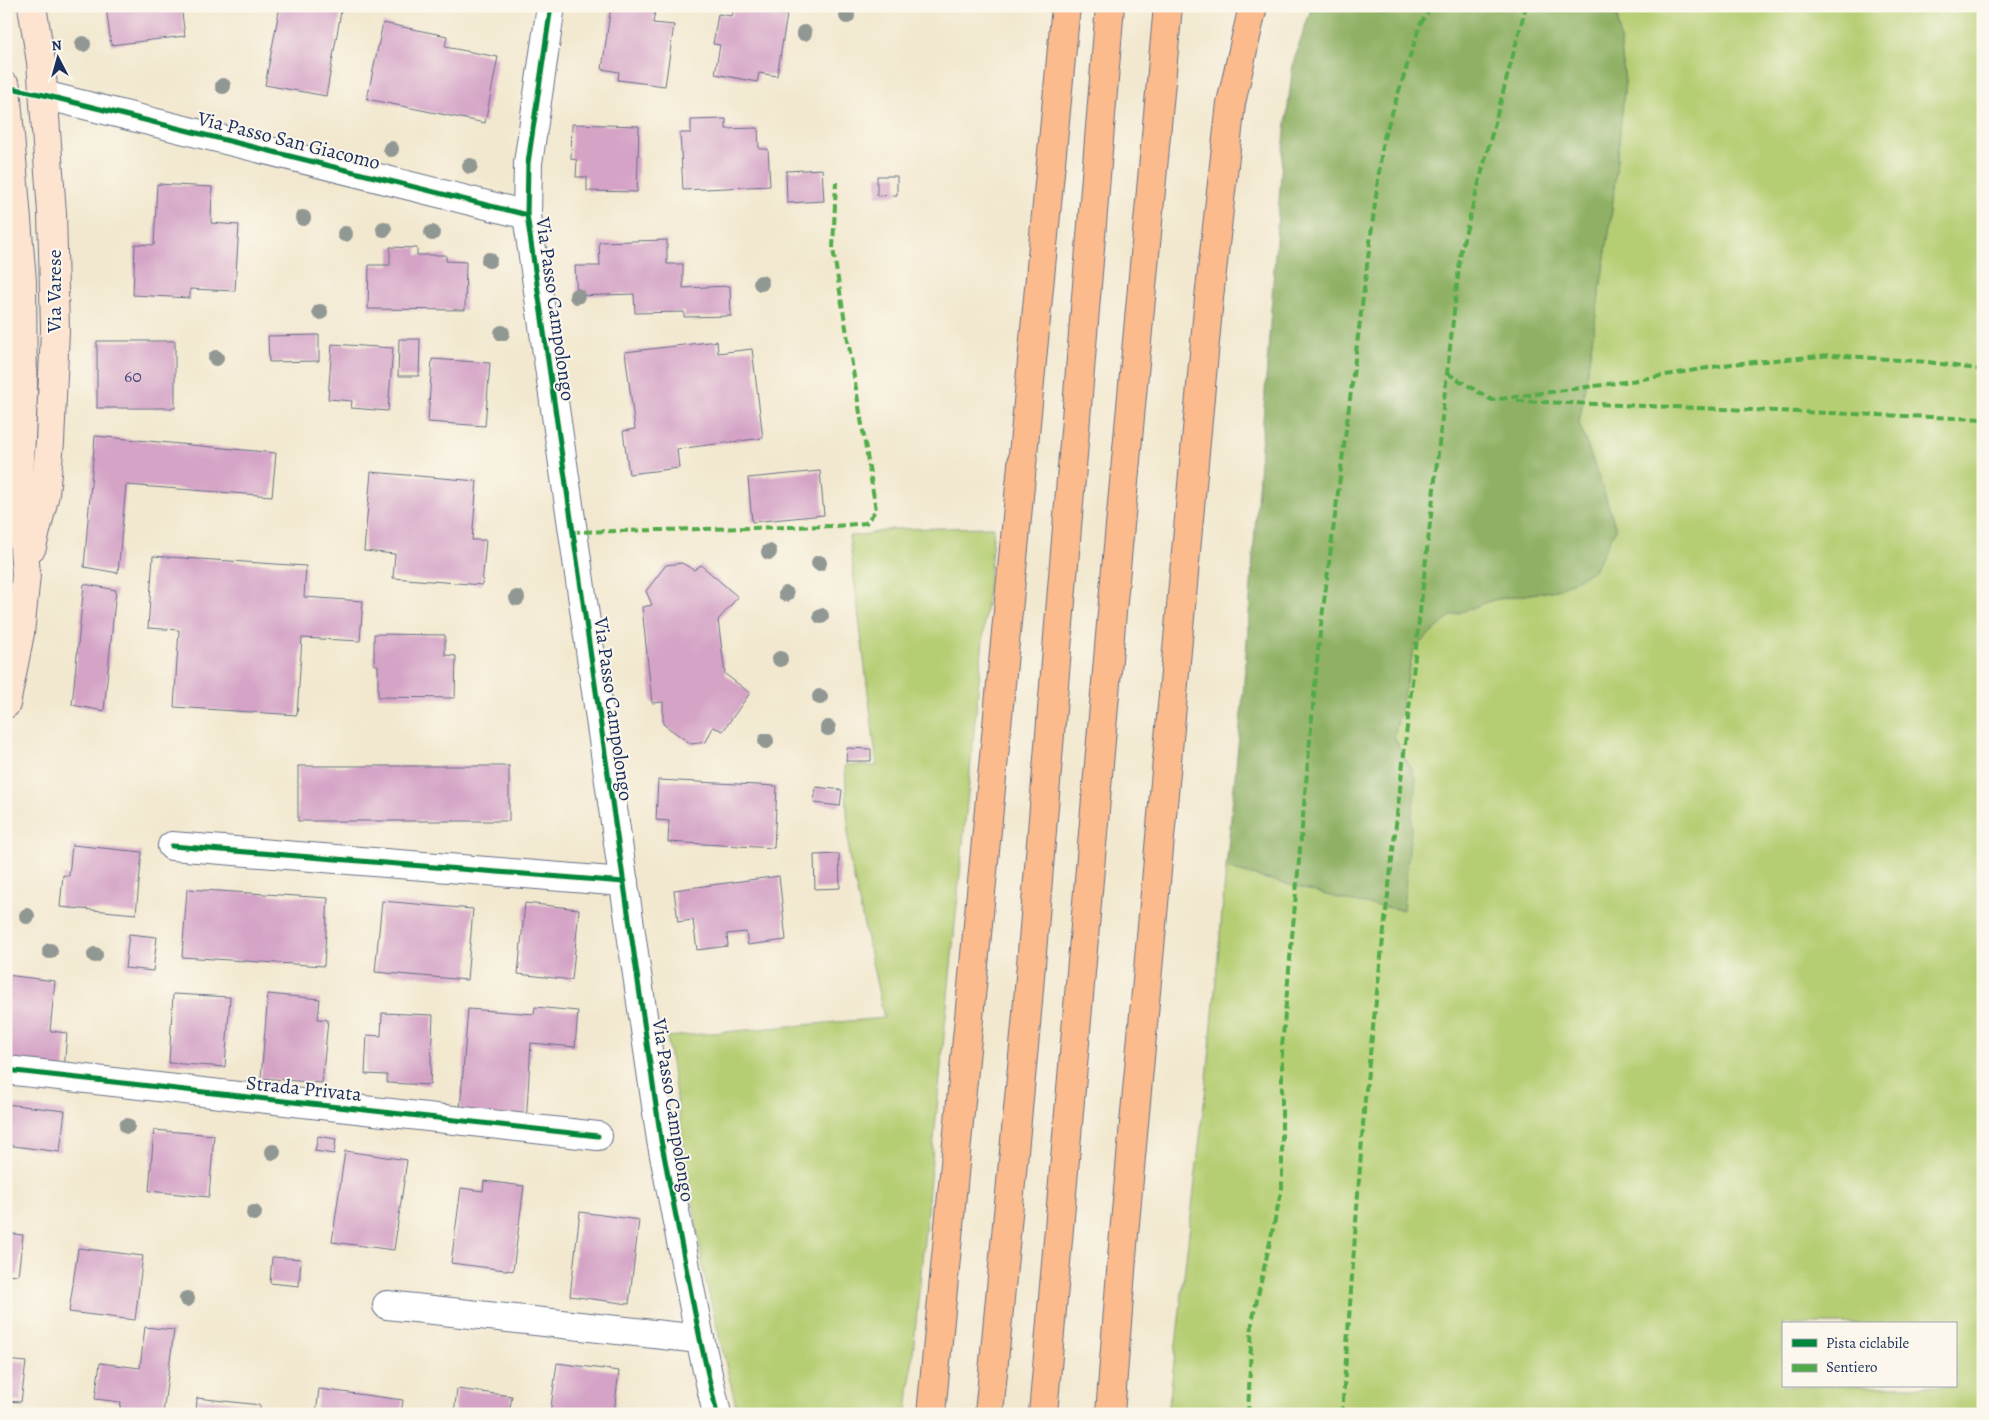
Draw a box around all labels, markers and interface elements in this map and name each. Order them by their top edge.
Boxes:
north arrow [32,32,82,82]
text: N [51,36,63,56]
street label: Via Passo San Giacomo [194,104,383,176]
street label: Via Passo Campolongo [529,215,582,403]
street label: Via Varese [41,249,68,334]
house number: 60 [124,364,142,388]
street label: Via Passo Campolongo [587,615,640,803]
street label: Via Passo Campolongo [646,1016,701,1204]
street label: Strada Privata [245,1069,364,1108]
legend [1782,1322,1956,1388]
text: Pista ciclabile [1826,1333,1909,1353]
text: Sentiero [1826,1357,1878,1377]

